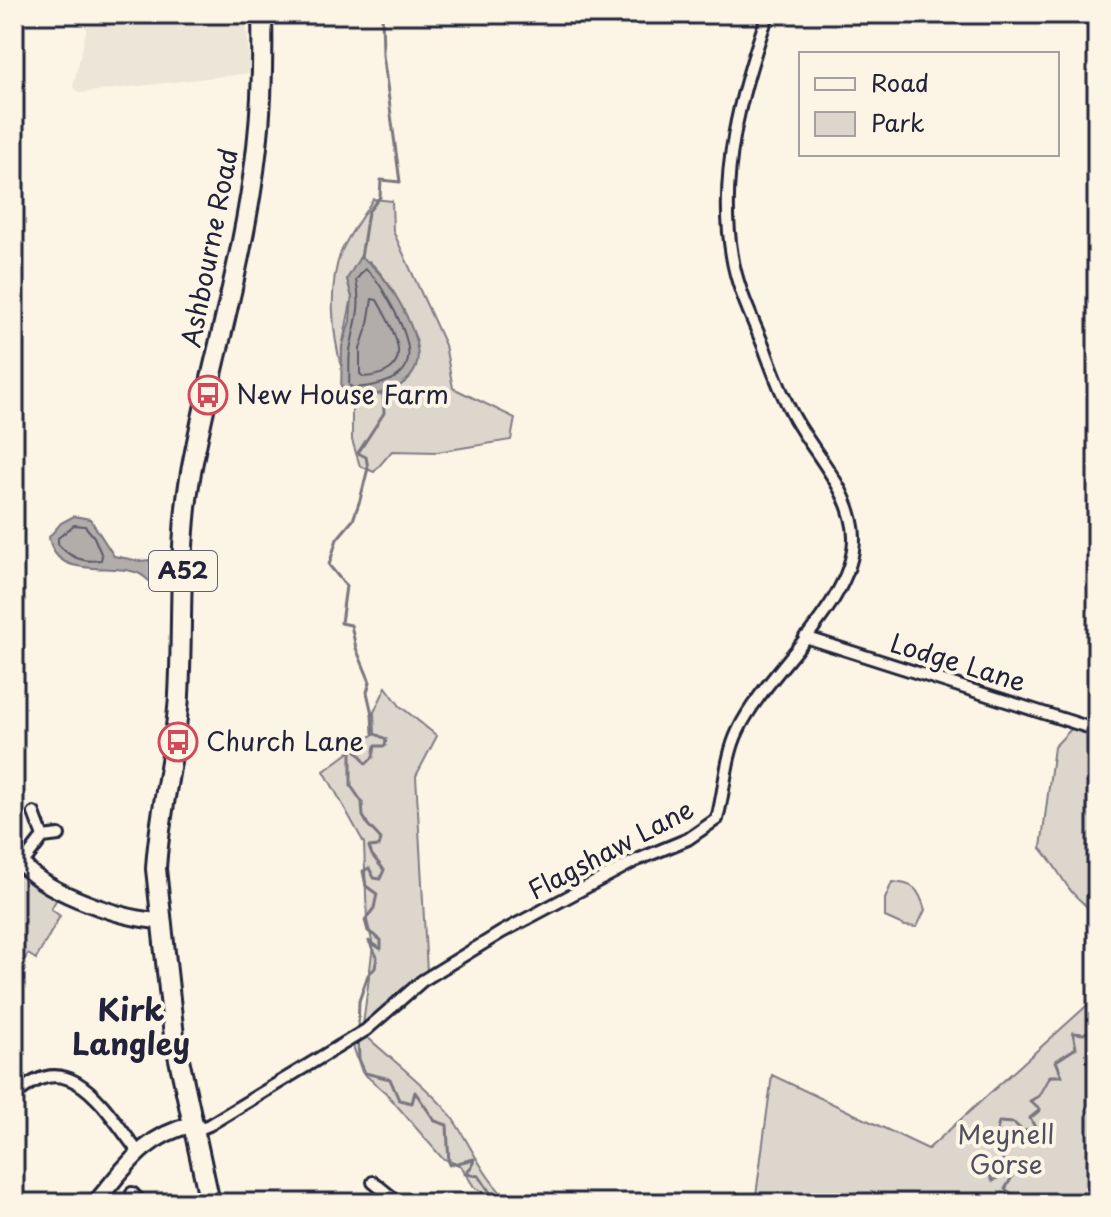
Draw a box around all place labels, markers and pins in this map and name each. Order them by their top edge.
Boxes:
bus stop icon: New House Farm [187,374,229,416]
place label: New House Farm [236,374,449,413]
bus stop icon: Church Lane [157,721,199,763]
place label: Church Lane [206,721,364,760]

